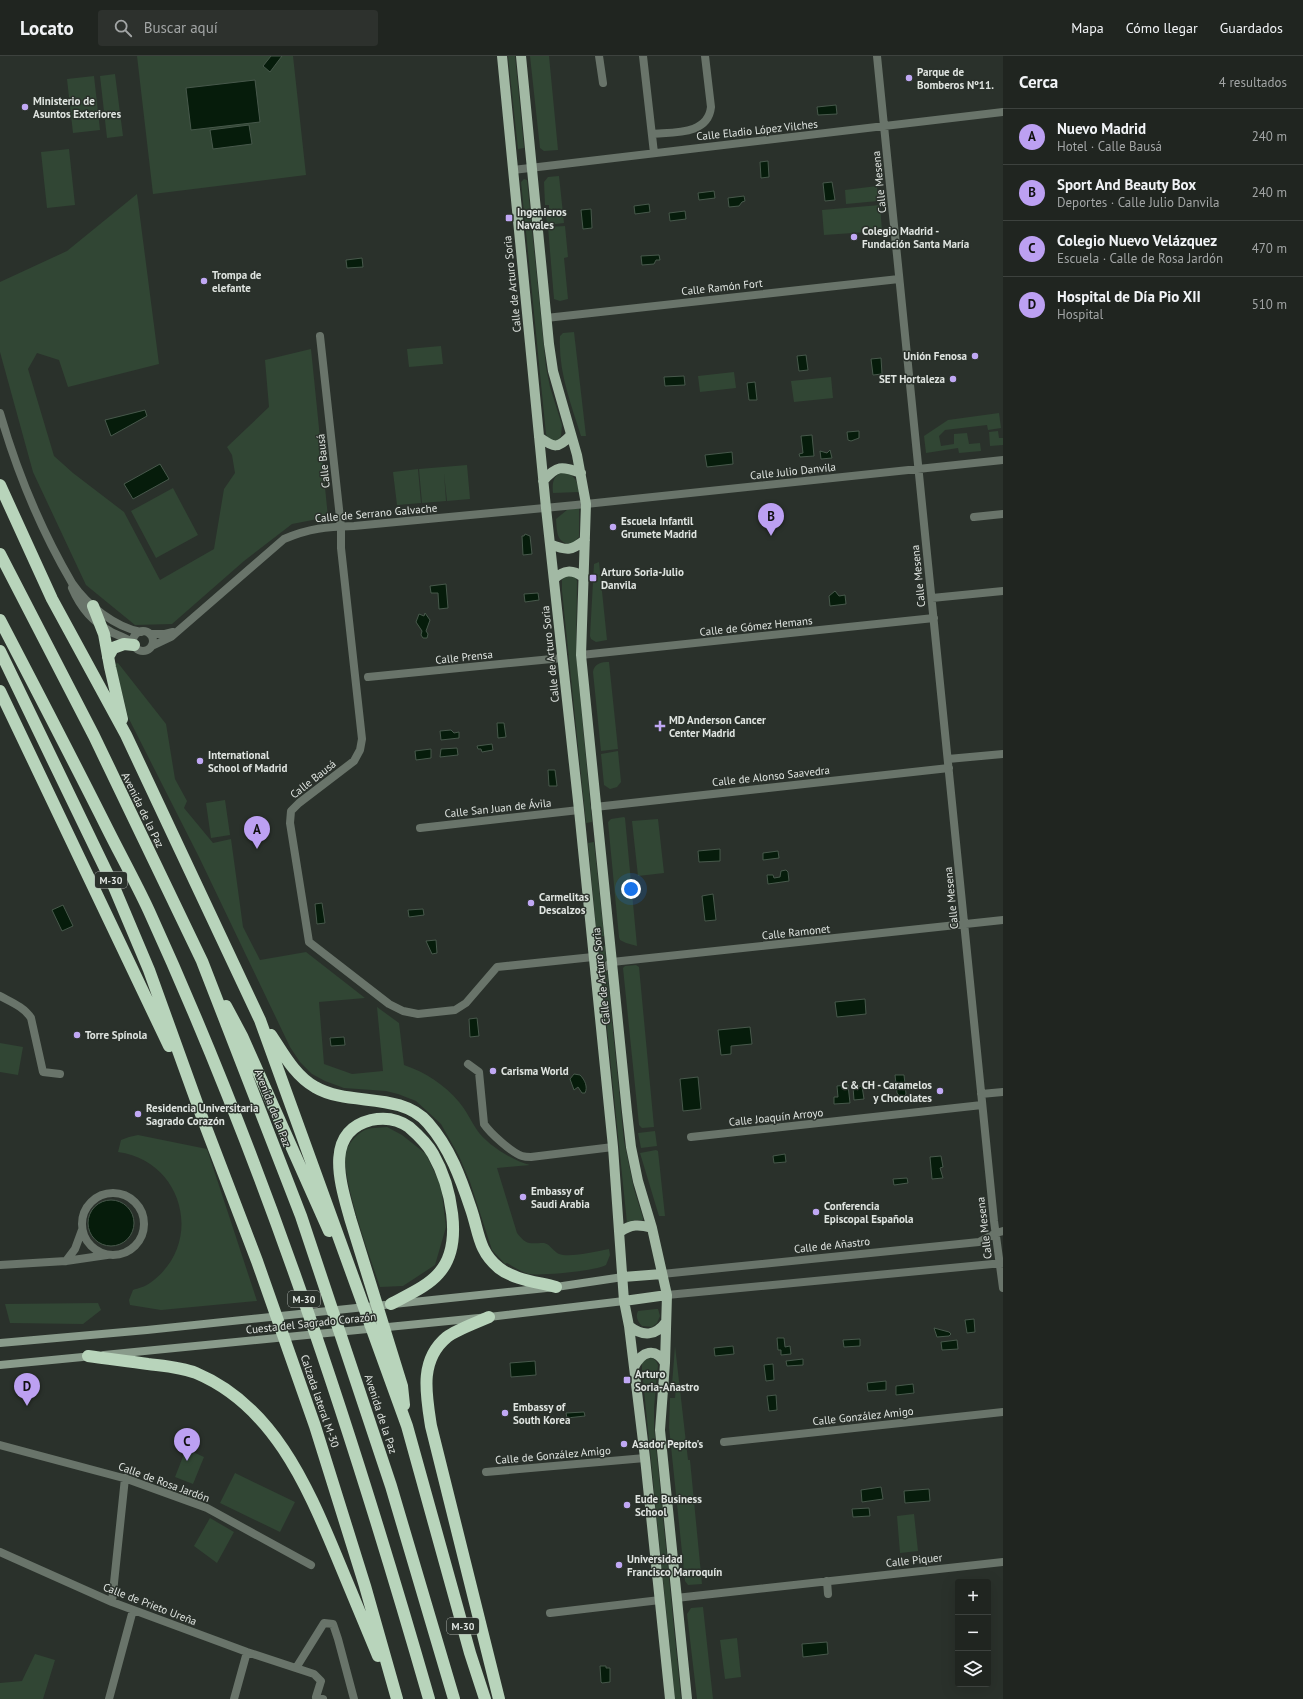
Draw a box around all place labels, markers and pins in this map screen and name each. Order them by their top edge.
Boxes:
place label: Parque de Bomberos Nº11. [917,65,994,92]
marker: Parque de Bomberos Nº11. [904,73,914,83]
place label: Ministerio de Asuntos Exteriores [33,94,121,121]
marker: Ministerio de Asuntos Exteriores [20,102,30,112]
place label: Ingenieros Navales [517,205,567,232]
marker: Ingenieros Navales [504,213,514,223]
place label: Colegio Madrid - Fundación Santa María [862,224,969,251]
marker: Colegio Madrid - Fundación Santa María [849,232,859,242]
place label: Trompa de elefante [212,268,262,295]
marker: Trompa de elefante [199,276,209,286]
place label: Unión Fenosa [903,349,967,363]
marker: Unión Fenosa [970,351,980,361]
place label: SET Hortaleza [879,372,945,386]
marker: SET Hortaleza [948,374,958,384]
pin: B [758,503,784,536]
place label: Escuela Infantil Grumete Madrid [621,514,697,541]
marker: Escuela Infantil Grumete Madrid [608,522,618,532]
place label: Arturo Soria-Julio Danvila [601,565,684,592]
marker: Arturo Soria-Julio Danvila [588,573,598,583]
place label: MD Anderson Cancer Center Madrid [669,713,766,740]
marker: MD Anderson Cancer Center Madrid [654,720,666,732]
place label: International School of Madrid [208,748,288,775]
marker: International School of Madrid [195,756,205,766]
pin: A [244,816,270,849]
place label: Carmelitas Descalzos [539,890,589,917]
marker: Carmelitas Descalzos [526,898,536,908]
place label: Torre Spínola [85,1028,147,1042]
marker: Torre Spínola [72,1030,82,1040]
place label: Carisma World [501,1064,569,1078]
marker: Carisma World [488,1066,498,1076]
place label: C & CH - Caramelos y Chocolates [842,1078,932,1105]
marker: C & CH - Caramelos y Chocolates [935,1086,945,1096]
place label: Residencia Universitaria Sagrado Corazón [146,1101,258,1128]
marker: Residencia Universitaria Sagrado Corazón [133,1109,143,1119]
place label: Embassy of Saudi Arabia [531,1184,590,1211]
marker: Embassy of Saudi Arabia [518,1192,528,1202]
place label: Conferencia Episcopal Española [824,1199,914,1226]
marker: Conferencia Episcopal Española [811,1207,821,1217]
place label: Arturo Soria-Añastro [635,1367,699,1394]
pin: D [14,1373,40,1406]
marker: Arturo Soria-Añastro [622,1375,632,1385]
place label: Embassy of South Korea [513,1400,570,1427]
marker: Embassy of South Korea [500,1408,510,1418]
pin: C [174,1428,200,1461]
place label: Asador Pepito's [632,1437,703,1451]
marker: Asador Pepito's [619,1439,629,1449]
place label: Eude Business School [635,1492,702,1519]
marker: Eude Business School [622,1500,632,1510]
place label: Universidad Francisco Marroquín [627,1552,722,1579]
marker: Universidad Francisco Marroquín [614,1560,624,1570]

